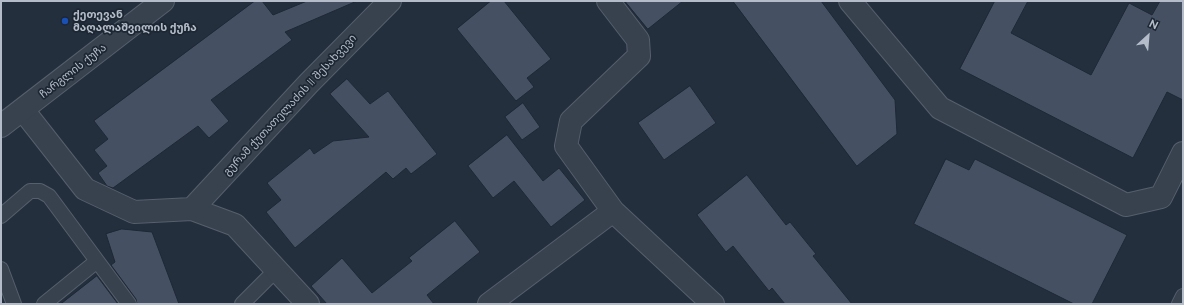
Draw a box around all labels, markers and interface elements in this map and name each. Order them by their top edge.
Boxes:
place label: ქეთევან მაღალაშვილის ქუჩა [73,8,197,34]
marker: ქეთევან მაღალაშვილის ქუჩა [60,16,70,26]
north arrow [1128,16,1168,56]
text: N [1147,17,1160,32]
street label: გურამ ქუთათელაძის II შესახვევი [221,32,359,178]
street label: ჩარგლის ქუჩა [37,41,109,101]

